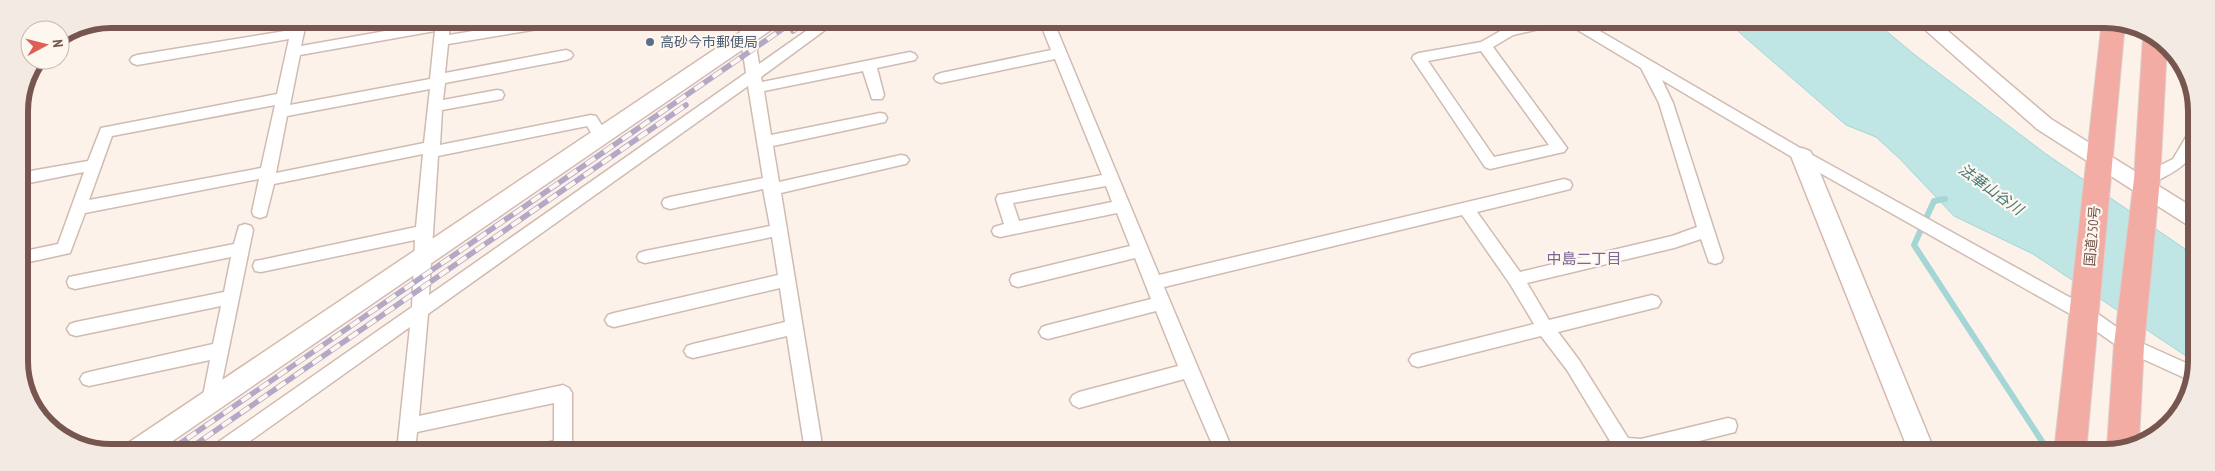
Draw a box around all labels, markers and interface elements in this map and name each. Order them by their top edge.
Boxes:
north arrow [20,20,70,70]
place label: 高砂今市郵便局 [660,33,758,51]
marker: 高砂今市郵便局 [644,36,656,48]
text: N [49,39,67,48]
water label: 法華山谷川 [1955,159,2029,220]
street label: 国道250号 [2080,205,2104,267]
district label: 中島二丁目 [1546,249,1622,268]

